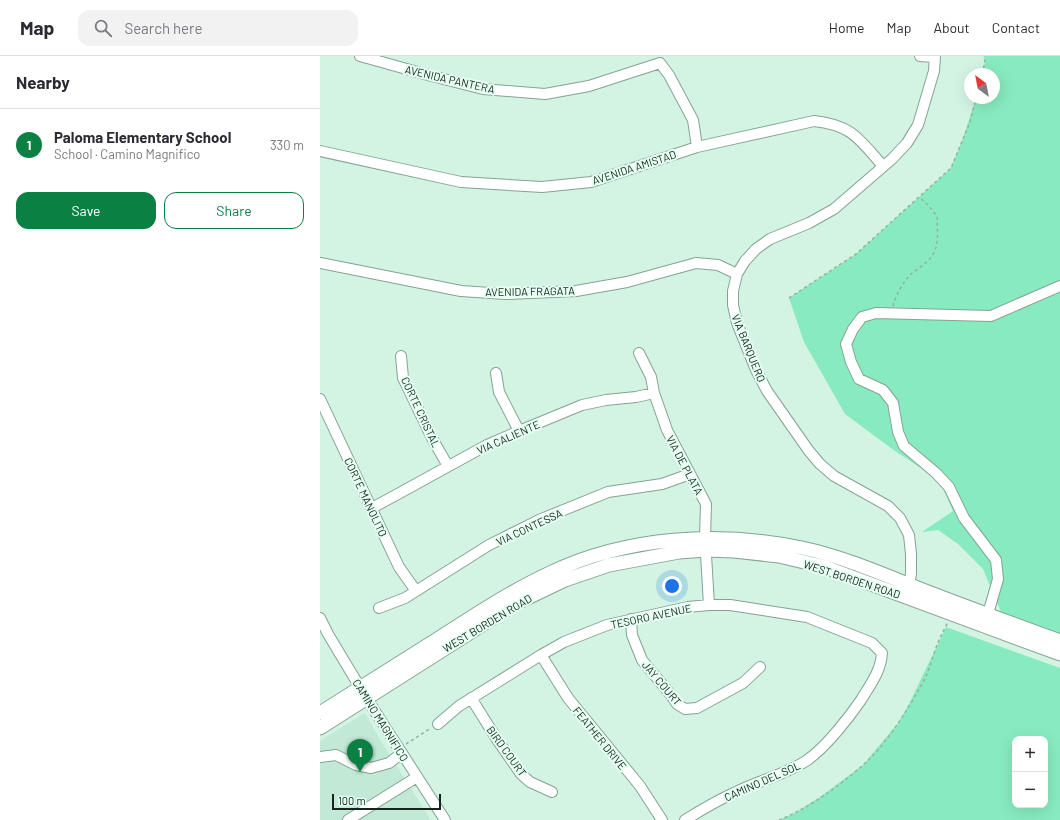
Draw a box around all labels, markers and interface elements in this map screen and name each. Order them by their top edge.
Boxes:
search box [78,10,358,46]
text: Map [20,16,54,39]
icon: search [92,17,114,39]
text: Search here [124,19,202,37]
text: Home [829,19,865,36]
text: Map [887,19,911,36]
text: About [933,19,970,36]
text: Contact [992,19,1040,36]
street label: AVENIDA PANTERA [404,62,497,96]
north arrow [964,68,1000,104]
text: Nearby [16,72,70,92]
text: Paloma Elementary School [54,128,231,146]
text: 1 [27,137,31,153]
text: 330 m [270,137,304,153]
text: School · Camino Magnifico [54,146,200,162]
street label: AVENIDA AMISTAD [590,147,678,187]
button: Save [16,192,156,229]
button: Share [164,192,304,229]
street label: AVENIDA FRAGATA [485,284,575,298]
street label: VIA BARQUERO [729,312,769,384]
street label: CORTE CRISTAL [399,375,443,449]
street label: VIA CALIENTE [474,417,542,457]
street label: VIA DE PLATA [664,433,706,497]
street label: CORTE MANOLITO [342,455,390,539]
street label: VIA CONTESSA [494,506,564,548]
street label: WEST BORDEN ROAD [802,557,902,601]
your location [662,576,682,596]
street label: WEST BORDEN ROAD [440,591,534,655]
street label: TESORO AVENUE [609,601,693,631]
street label: JAY COURT [640,658,684,708]
street label: CAMINO MAGNIFICO [350,676,412,764]
street label: FEATHER DRIVE [571,704,630,772]
street label: BIRD COURT [484,723,530,779]
map controls [1012,736,1048,808]
button: + [1012,736,1048,772]
pin: 1 [347,739,373,772]
street label: CAMINO DEL SOL [722,758,802,804]
button: − [1012,772,1048,808]
scale bar [332,792,441,811]
text: 100 m [338,794,366,807]

